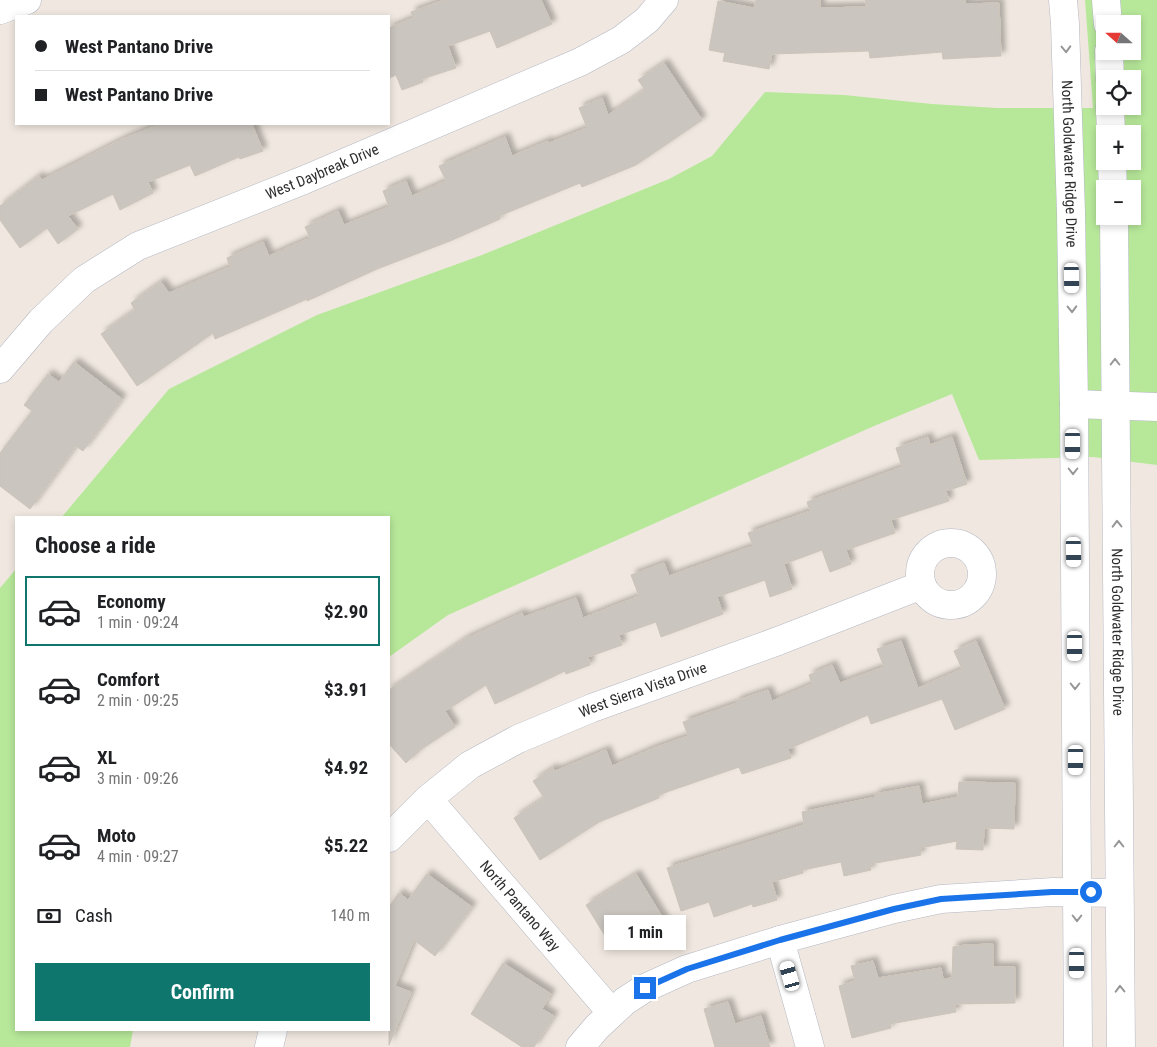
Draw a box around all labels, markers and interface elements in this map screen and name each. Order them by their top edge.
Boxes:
north arrow [1096,15,1141,60]
map controls [1096,15,1141,225]
text: West Pantano Drive [65,35,213,58]
one-way arrow [1060,45,1071,53]
button: locate [1096,70,1141,115]
street label: North Goldwater Ridge Drive [1058,80,1081,248]
text: West Pantano Drive [65,83,213,106]
button: + [1096,125,1141,170]
street label: West Daybreak Drive [263,140,382,203]
button: − [1096,180,1141,225]
car [1064,263,1079,293]
one-way arrow [1067,306,1077,313]
one-way arrow [1110,357,1120,365]
car [1065,429,1080,459]
one-way arrow [1068,467,1078,475]
one-way arrow [1112,520,1122,528]
text: Choose a ride [35,533,156,558]
car [1066,537,1081,567]
street label: North Goldwater Ridge Drive [1108,548,1127,716]
icon: car [37,589,82,634]
text: Economy [97,590,166,613]
text: $2.90 [324,600,368,623]
text: 1 min · 09:24 [97,613,179,632]
car [1067,631,1082,661]
street label: West Sierra Vista Drive [576,658,709,721]
icon: car [37,667,82,712]
text: Comfort [97,668,160,691]
text: $3.91 [324,678,368,701]
one-way arrow [1070,682,1080,690]
text: 2 min · 09:25 [97,691,179,710]
icon: car [37,745,82,790]
car [1068,745,1083,775]
text: XL [97,746,117,769]
text: $4.92 [324,756,368,779]
text: 3 min · 09:26 [97,769,179,788]
icon: car [37,823,82,868]
text: Moto [97,824,136,847]
text: $5.22 [324,834,368,857]
one-way arrow [1114,840,1124,848]
text: 4 min · 09:27 [97,847,179,866]
street label: North Pantano Way [476,857,564,955]
route start [1080,881,1102,903]
icon: cash [35,902,63,930]
text: Cash [75,904,113,927]
text: 140 m [331,906,370,925]
one-way arrow [1072,914,1082,922]
callout: 1 min [604,916,686,950]
text: 1 min [627,923,663,942]
car [1069,948,1084,978]
car [778,960,801,992]
button: Confirm [35,963,370,1021]
route end [634,977,656,999]
one-way arrow [1115,985,1125,993]

